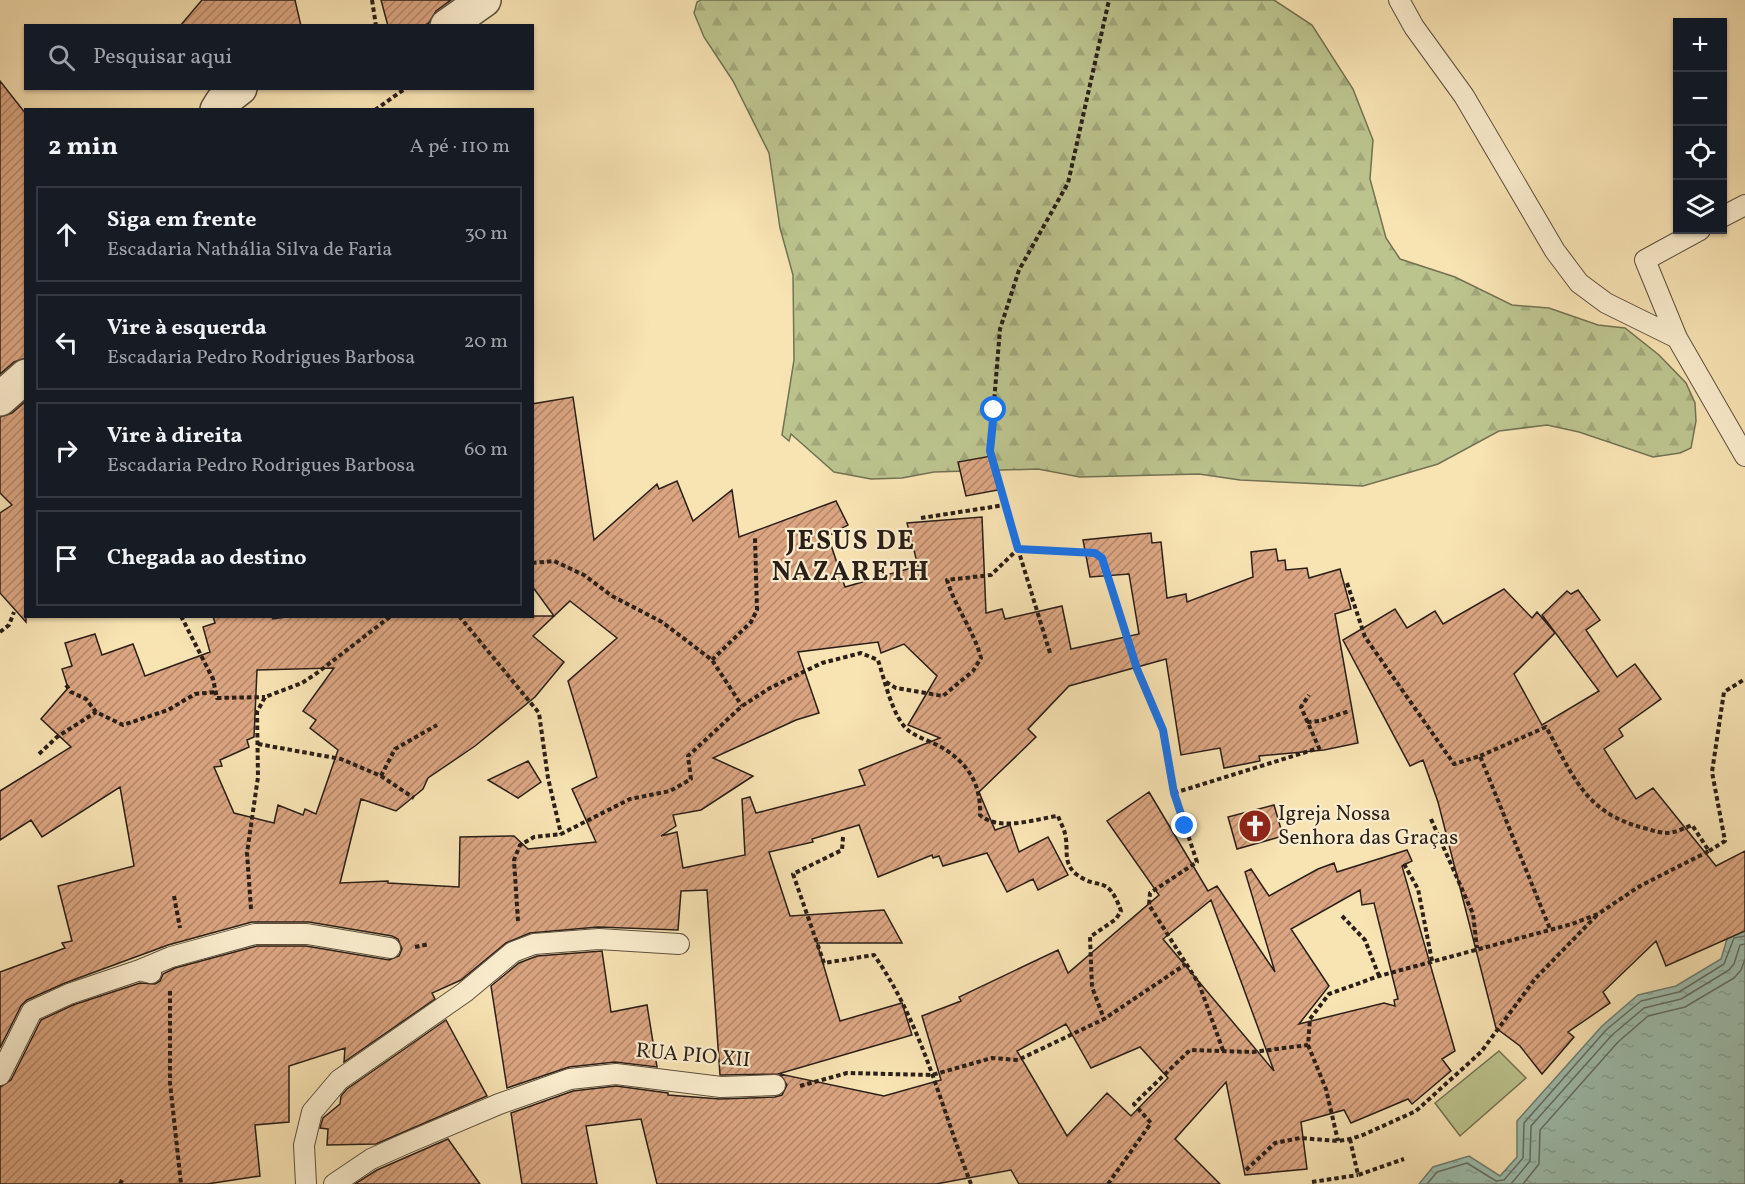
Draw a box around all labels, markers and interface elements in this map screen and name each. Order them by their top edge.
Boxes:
map controls [1673,18,1727,234]
button: + [1673,18,1727,72]
search box [24,24,534,90]
icon: search [45,41,78,74]
text: Pesquisar aqui [93,42,232,73]
button: − [1673,72,1727,126]
button: locate [1673,126,1727,180]
text: 2 min [48,129,118,165]
text: A pé · 110 m [410,133,510,161]
button: layers [1673,180,1727,234]
text: Siga em frente [107,205,257,236]
icon: ahead [50,218,83,251]
text: 30 m [464,220,508,248]
text: Escadaria Nathália Silva de Faria [107,236,392,264]
text: Vire à esquerda [107,313,267,344]
icon: left [50,326,83,359]
text: 20 m [464,328,508,356]
text: Escadaria Pedro Rodrigues Barbosa [107,344,415,372]
route start [980,396,1006,422]
text: Vire à direita [107,421,243,452]
icon: right [50,434,83,467]
text: 60 m [464,436,508,464]
text: Escadaria Pedro Rodrigues Barbosa [107,452,415,480]
district label: JESUS DE NAZARETH [772,523,930,592]
icon: arrive [50,542,83,575]
text: Chegada ao destino [107,543,307,574]
place label: Igreja Nossa Senhora das Graças [1278,800,1458,853]
church icon: Igreja Nossa Senhora das Graças [1237,808,1273,844]
route end [1171,812,1197,838]
street label: RUA PIO XII [635,1037,751,1075]

